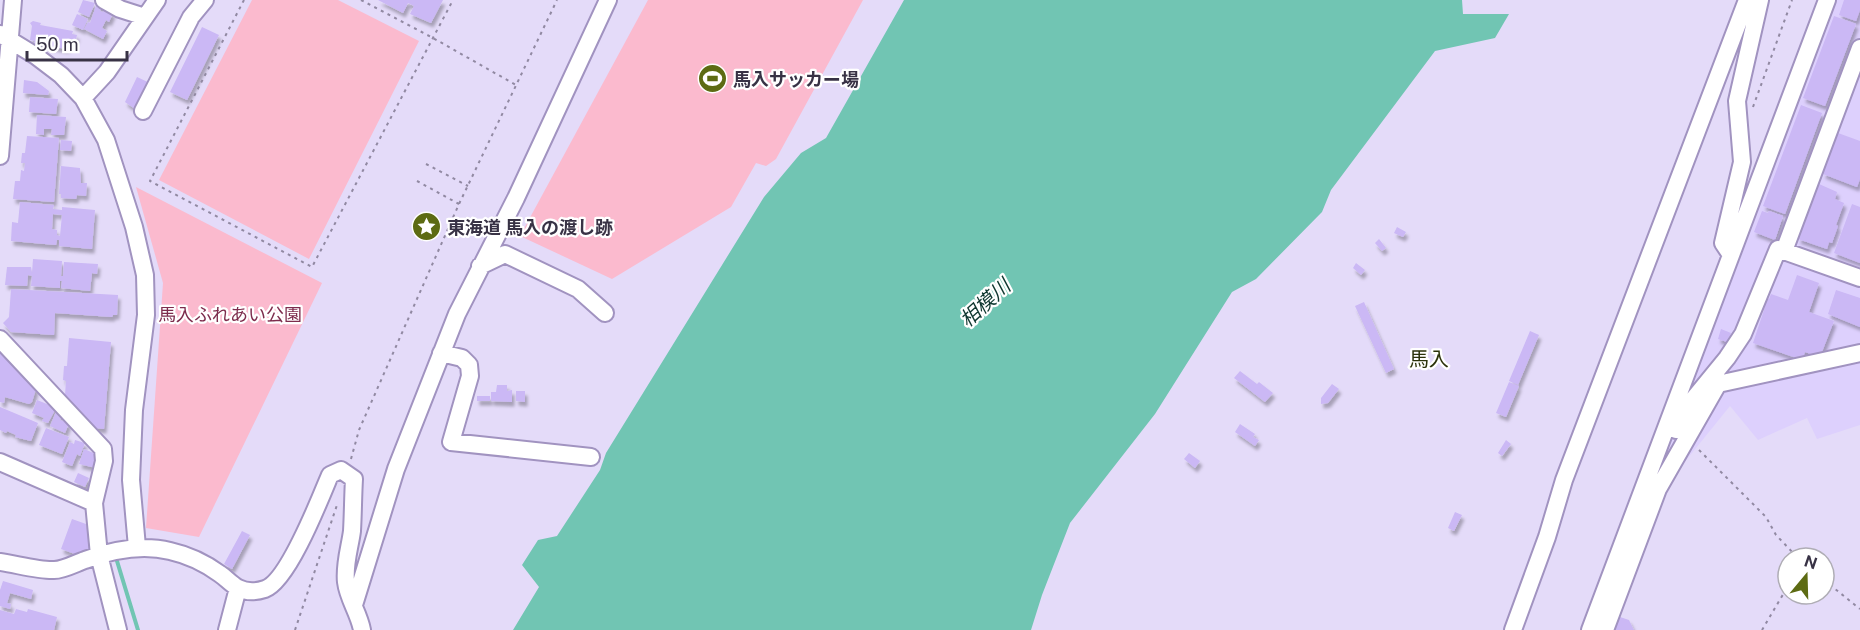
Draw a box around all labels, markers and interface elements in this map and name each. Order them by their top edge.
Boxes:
scale bar [27,24,128,62]
text: 50 m [36,34,79,55]
sports icon: 馬入サッカー場 [696,63,728,95]
place label: 馬入サッカー場 [733,69,859,90]
place icon: 東海道 馬入の渡し跡 [410,211,442,243]
place label: 東海道 馬入の渡し跡 [447,217,613,238]
water label: 相模川 [955,273,1017,332]
park label: 馬入ふれあい公園 [158,304,302,325]
district label: 馬入 [1409,347,1449,371]
north arrow [1776,546,1836,606]
text: N [1802,551,1820,573]

